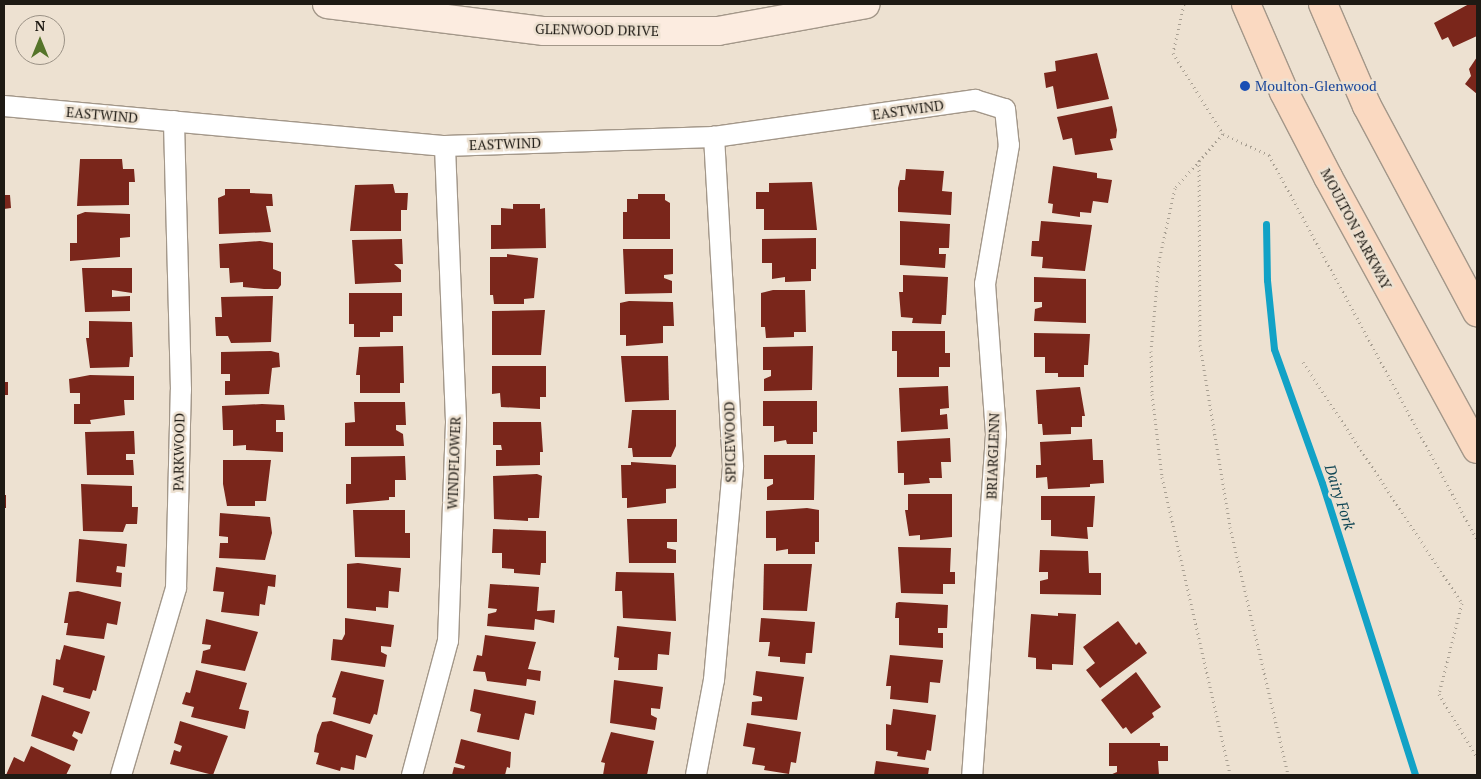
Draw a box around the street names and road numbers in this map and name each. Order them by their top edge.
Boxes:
street label: GLENWOOD DRIVE [535,21,659,39]
street label: EASTWIND [871,97,945,123]
street label: EASTWIND [65,103,139,127]
street label: EASTWIND [469,134,541,154]
street label: MOULTON PARKWAY [1317,166,1395,292]
street label: SPICEWOOD [721,401,739,483]
street label: PARKWOOD [170,413,188,491]
street label: BRIARGLENN [983,413,1003,499]
street label: WINDFLOWER [444,416,464,510]

